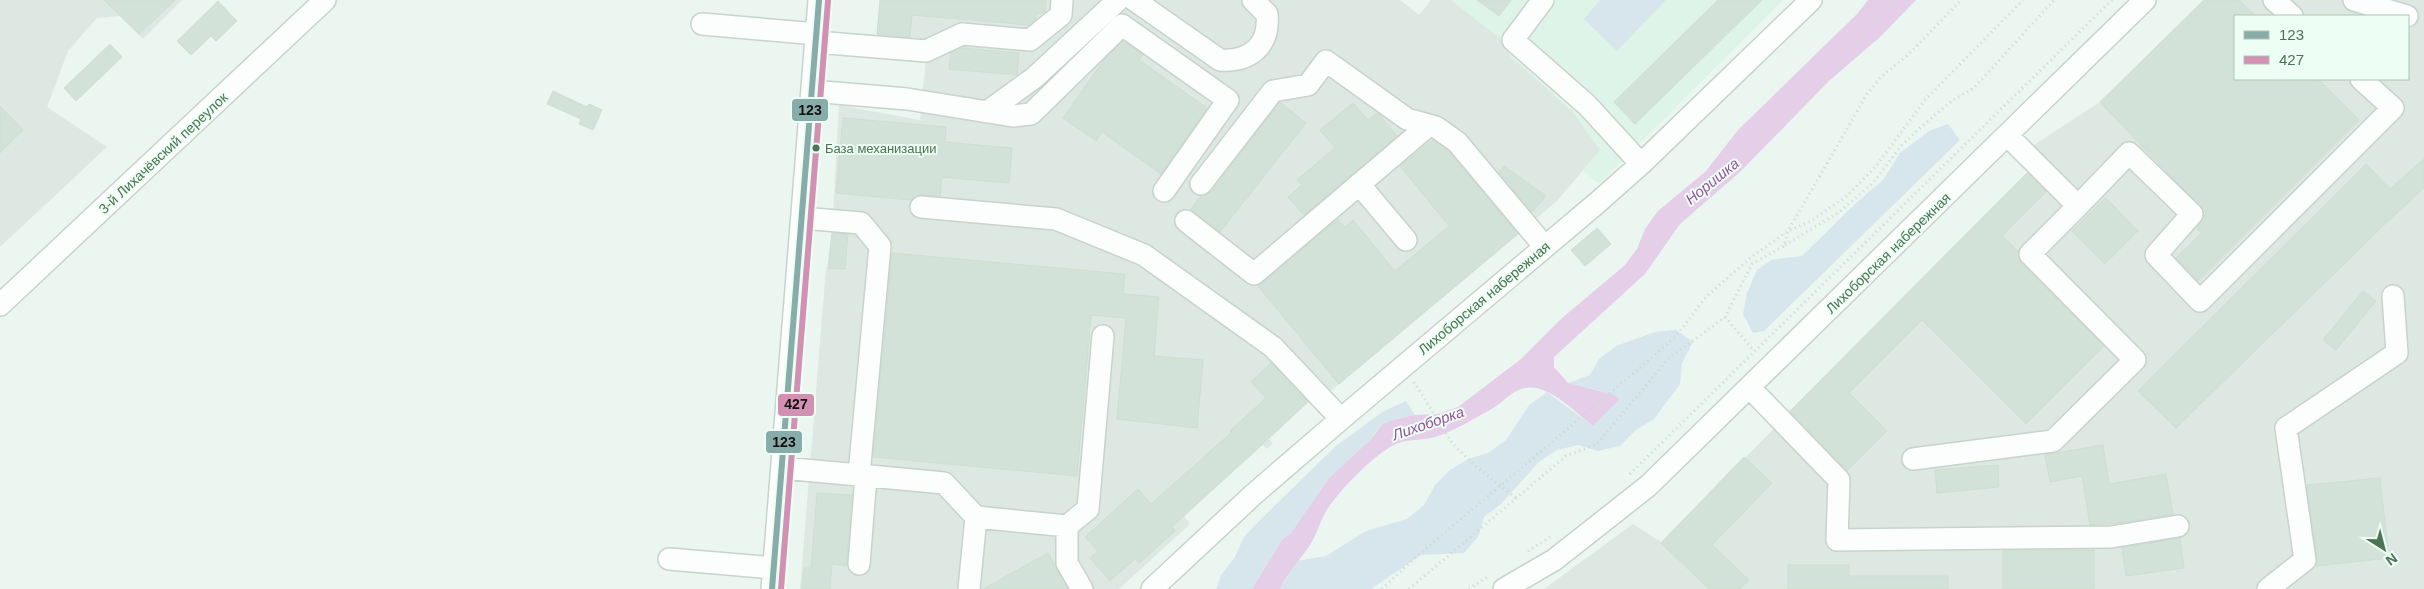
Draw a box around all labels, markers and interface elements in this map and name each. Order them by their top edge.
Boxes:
legend [2234,15,2409,80]
text: 123 [2279,26,2304,43]
text: 427 [2279,51,2304,68]
street label: 3-й Лихачёвский переулок [95,89,231,217]
line badge: 123 [791,98,829,122]
text: 123 [798,102,822,118]
place label: База механизации [825,141,936,156]
marker: База механизации [811,143,821,153]
water label: Норишка [1682,154,1742,208]
street label: Лихоборская набережная [1822,189,1954,317]
street label: Лихоборская набережная [1415,238,1553,358]
line badge: 427 [777,393,815,417]
text: 427 [784,396,808,412]
water label: Лихоборка [1389,403,1466,444]
line badge: 123 [765,430,803,454]
text: 123 [772,434,796,450]
north arrow [2359,524,2409,574]
text: N [2383,550,2400,569]

